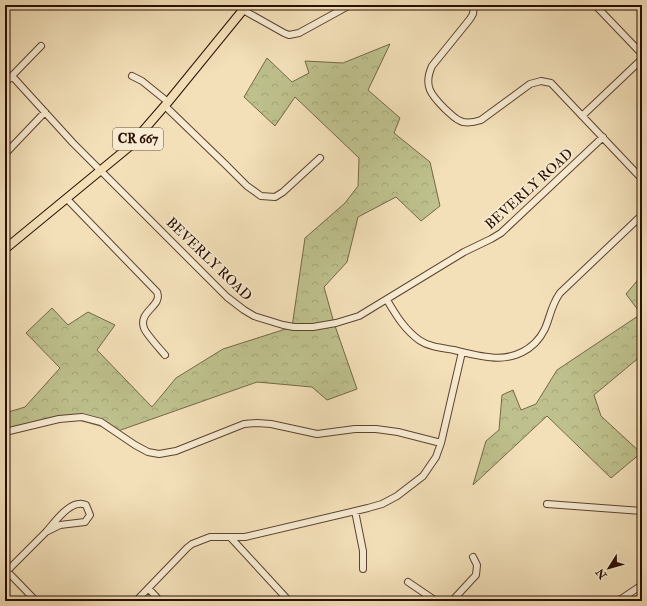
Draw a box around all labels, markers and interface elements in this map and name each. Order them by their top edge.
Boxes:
road number: CR 667 [113,128,163,150]
street label: BEVERLY ROAD [482,145,576,233]
street label: BEVERLY ROAD [163,214,255,304]
north arrow [589,548,629,588]
text: N [593,565,610,582]

